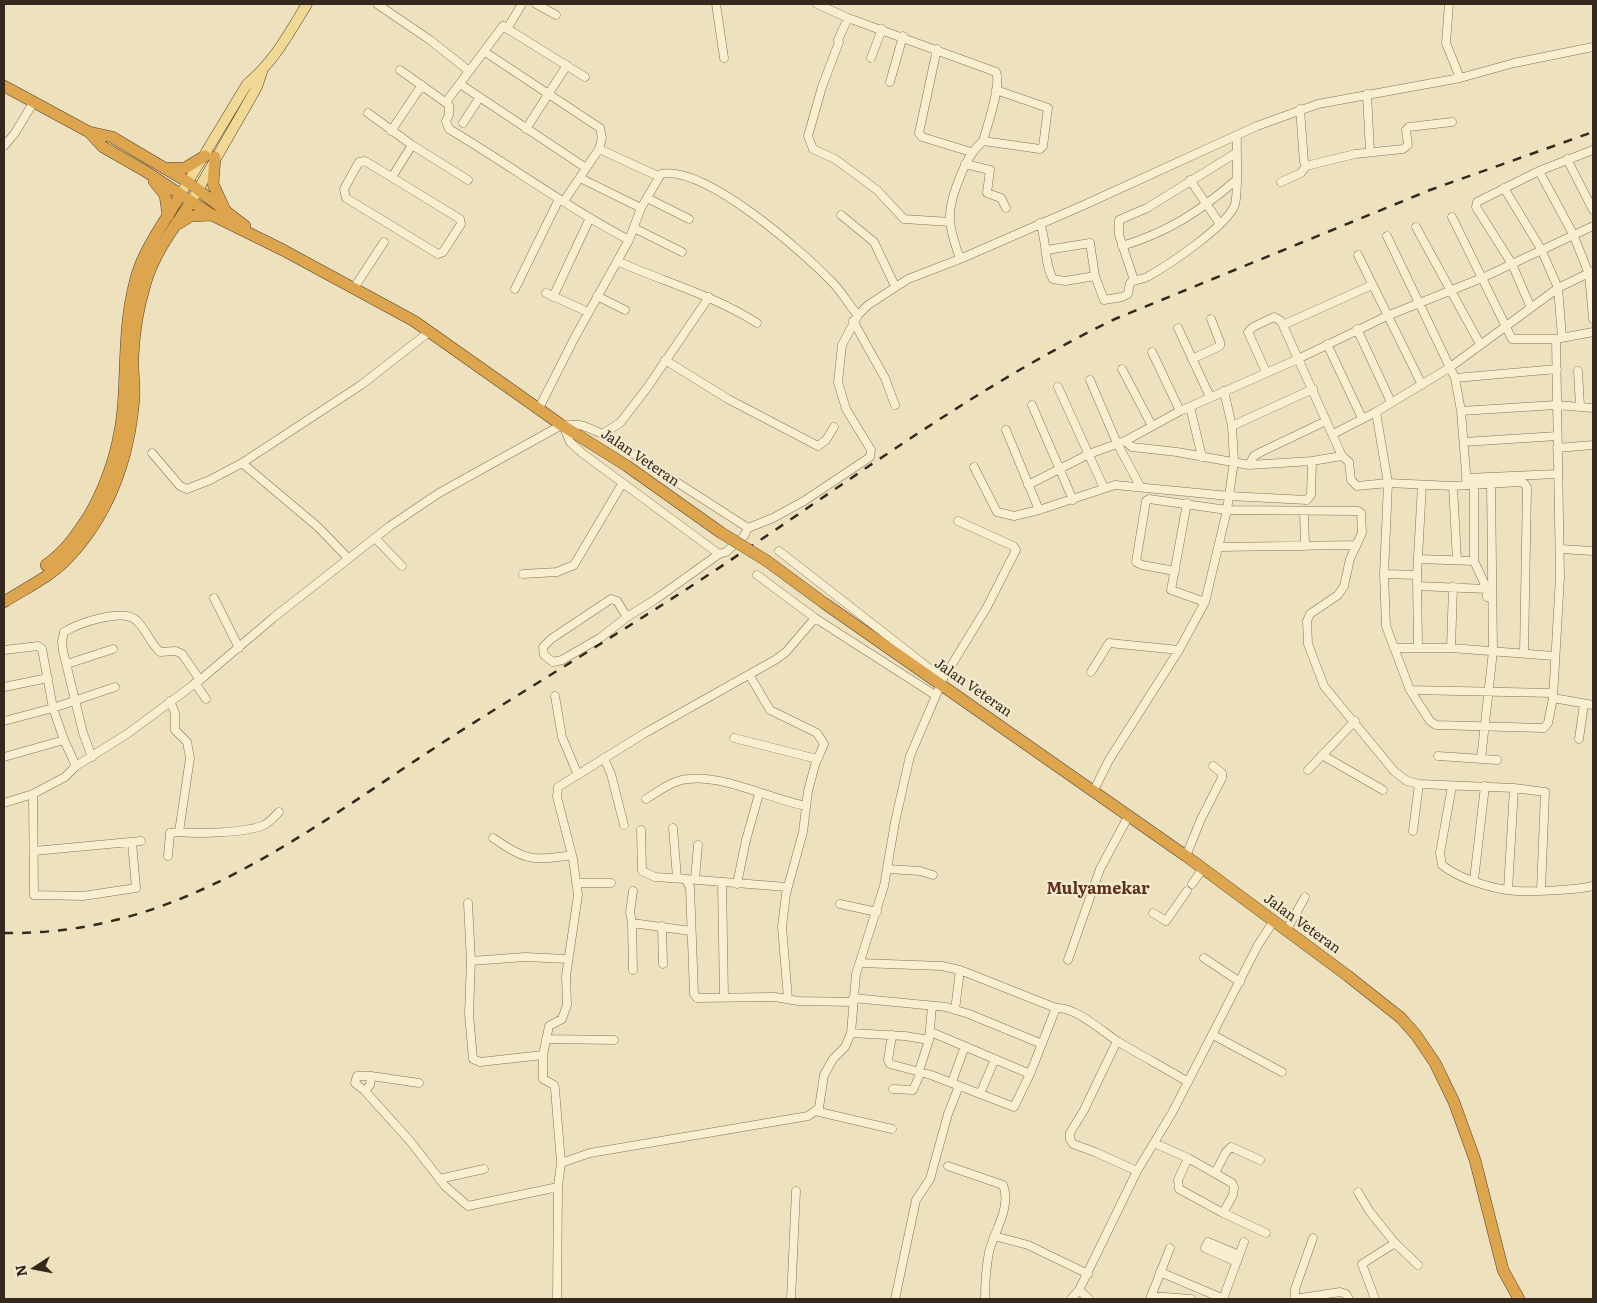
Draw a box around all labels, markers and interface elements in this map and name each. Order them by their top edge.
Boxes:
street label: Jalan Veteran [598,426,682,490]
street label: Jalan Veteran [931,655,1015,721]
district label: Mulyamekar [1046,879,1150,899]
street label: Jalan Veteran [1260,890,1344,958]
north arrow [10,1243,60,1293]
text: N [9,1263,31,1279]

